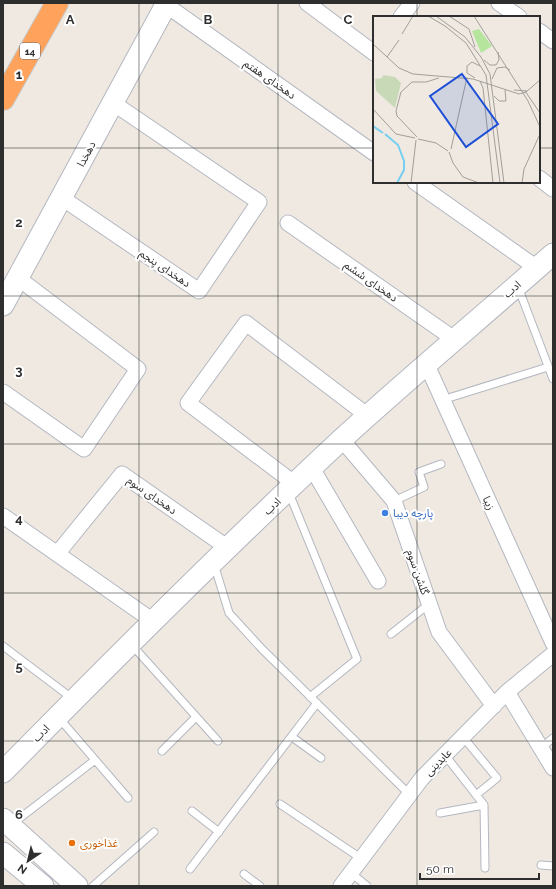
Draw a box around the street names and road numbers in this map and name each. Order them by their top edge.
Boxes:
road number: 14 [20,43,40,59]
street label: دهخدای هفتم [240,57,298,104]
street label: دهخدا [74,139,99,169]
street label: دهخدای پنجم [136,247,193,292]
street label: دهخدای ششم [340,258,400,306]
street label: ادب [501,278,524,301]
street label: دهخدای سوم [124,474,179,518]
street label: زیبا [480,494,497,512]
street label: ادب [261,495,284,518]
street label: گلشن سوم [403,548,431,597]
street label: ادب [30,722,53,745]
street label: عابدینی [422,746,455,779]

